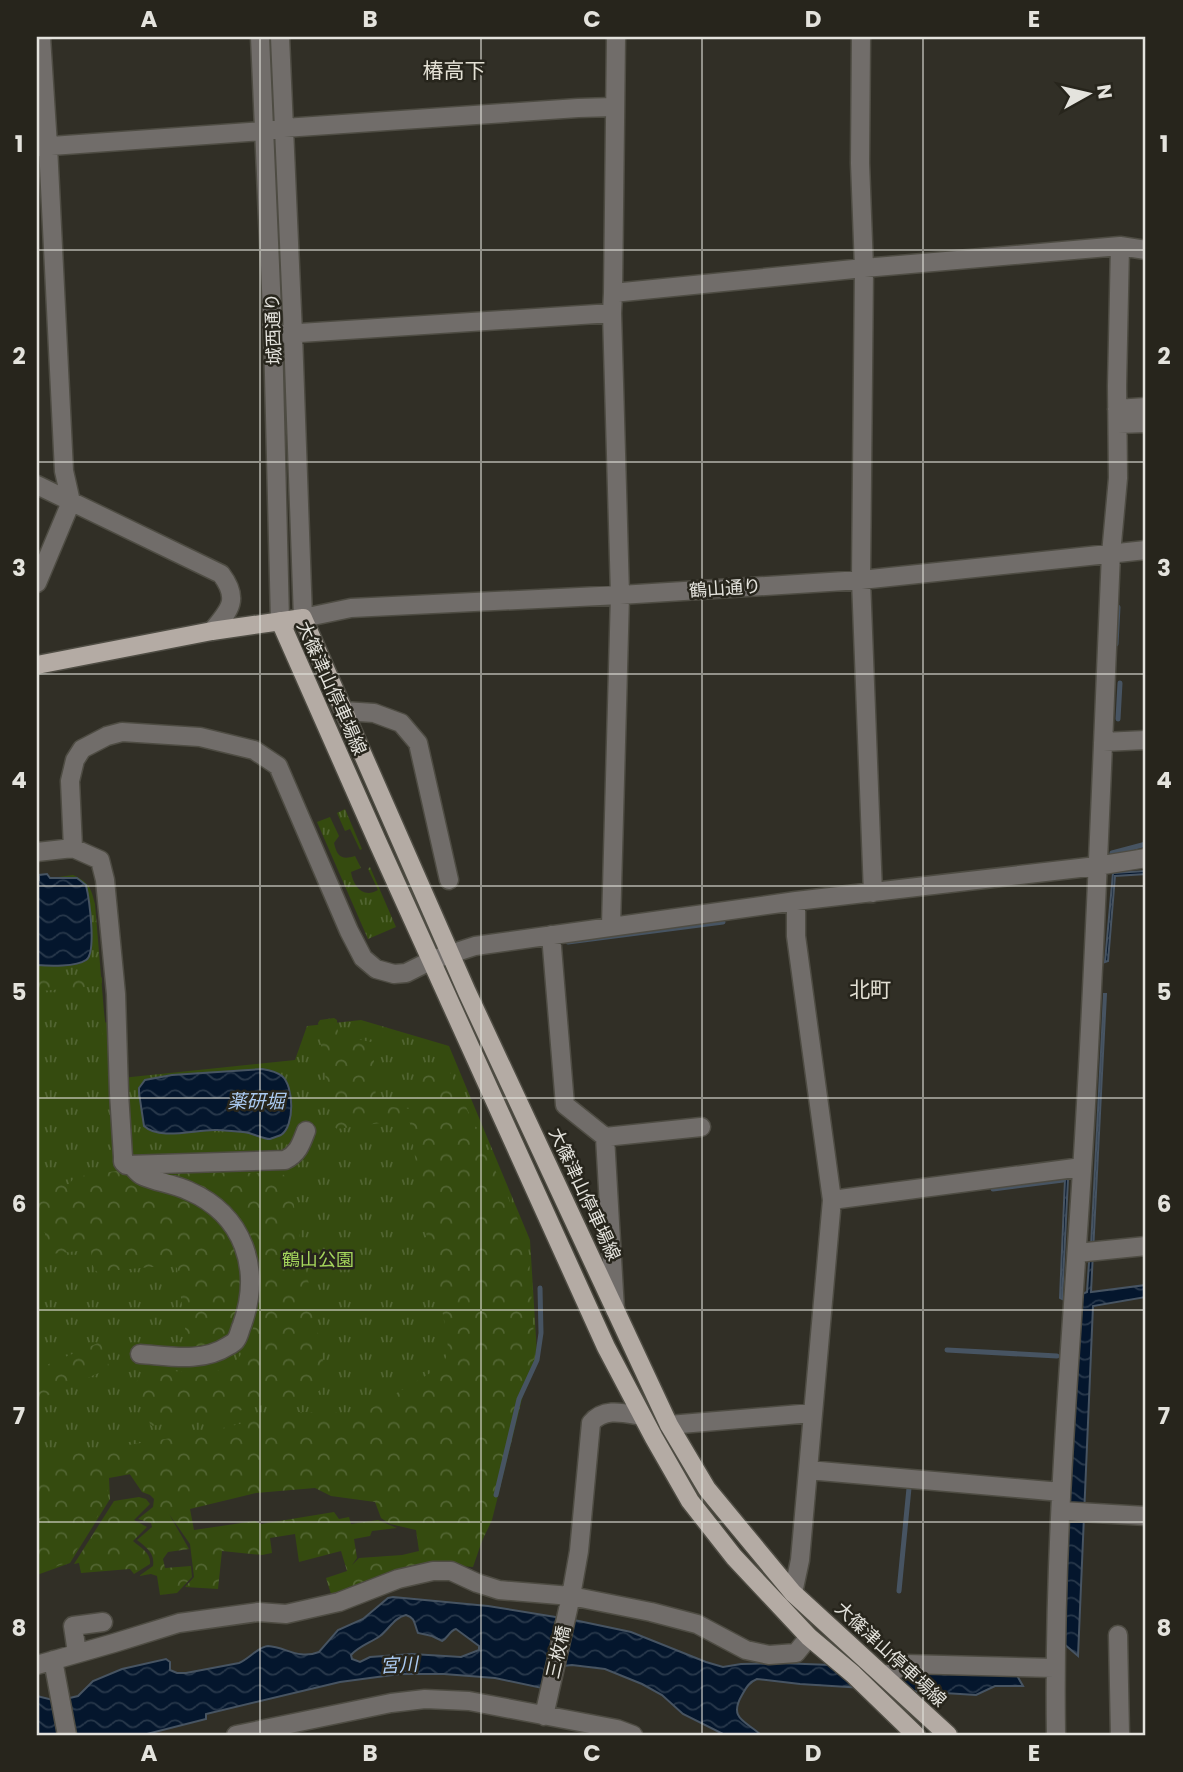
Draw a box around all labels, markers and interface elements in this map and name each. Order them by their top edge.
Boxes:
text: A [141,3,158,35]
text: B [362,3,378,35]
text: C [583,3,601,35]
text: D [805,3,821,35]
text: E [1028,3,1040,35]
district label: 椿高下 [423,56,486,85]
north arrow [1054,60,1124,130]
text: N [1090,83,1119,101]
text: 1 [15,128,23,160]
text: 1 [1160,128,1168,160]
street label: 城西通り [259,293,287,365]
text: 2 [12,340,26,372]
text: 2 [1157,340,1171,372]
text: 3 [12,552,26,584]
text: 3 [1157,552,1171,584]
street label: 鶴山通り [688,573,762,603]
street label: 大篠津山停車場線 [291,617,373,759]
text: 4 [11,764,27,796]
text: 4 [1156,764,1172,796]
district label: 北町 [849,975,891,1004]
text: 5 [12,976,26,1008]
text: 5 [1157,976,1171,1008]
water label: 薬研堀 [227,1088,287,1115]
street label: 大篠津山停車場線 [543,1123,627,1265]
text: 6 [12,1188,26,1220]
text: 6 [1157,1188,1171,1220]
park label: 鶴山公園 [282,1247,354,1272]
text: 7 [13,1400,25,1432]
text: 7 [1158,1400,1170,1432]
street label: 大篠津山停車場線 [830,1596,952,1712]
text: 8 [12,1612,26,1644]
text: 8 [1157,1612,1171,1644]
street label: 三枚橋 [540,1623,576,1681]
water label: 宮川 [379,1650,421,1679]
text: A [141,1737,158,1769]
text: B [362,1737,378,1769]
text: C [583,1737,601,1769]
text: D [805,1737,821,1769]
text: E [1028,1737,1040,1769]

